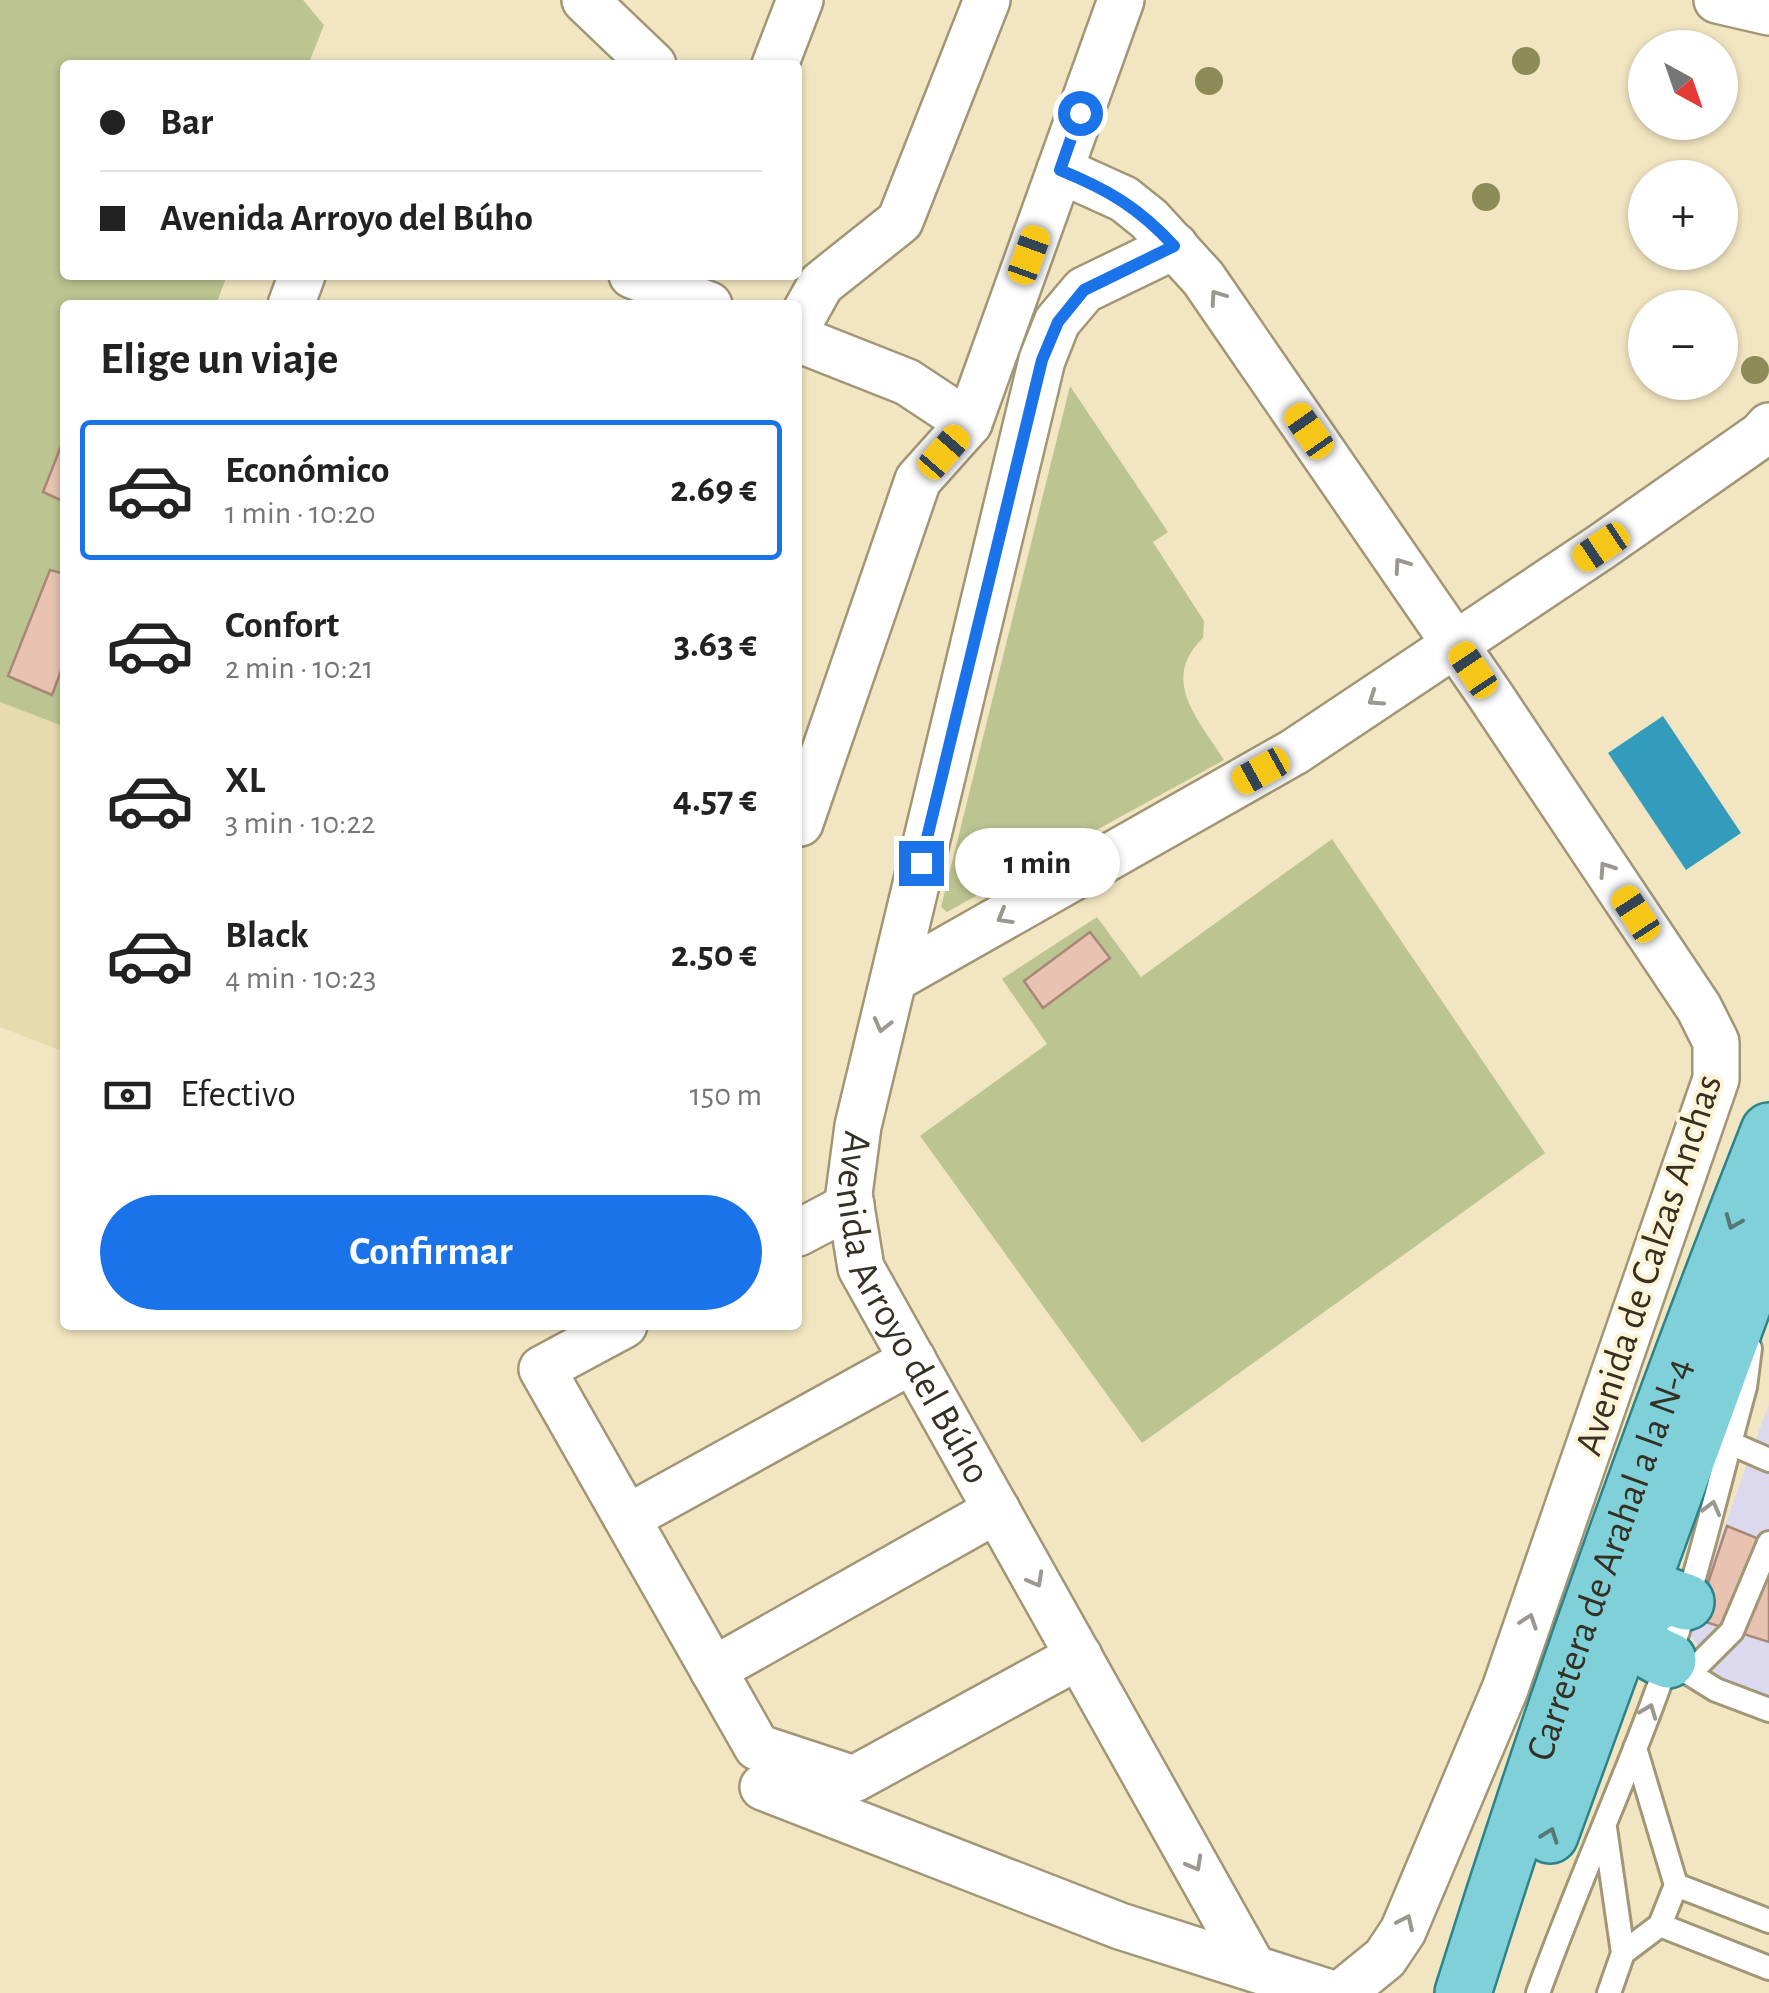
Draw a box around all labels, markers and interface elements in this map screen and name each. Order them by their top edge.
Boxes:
north arrow [1628,30,1738,140]
map controls [1628,30,1738,400]
route start [1058,91,1103,136]
text: Bar [160,104,213,142]
button: + [1628,160,1738,270]
text: Avenida Arroyo del Búho [160,200,533,238]
car [1005,222,1053,288]
one-way arrow [1211,290,1229,309]
button: − [1628,290,1738,400]
text: Elige un viaje [100,337,339,382]
car [1280,398,1338,464]
car [913,420,975,484]
icon: car [105,445,195,535]
text: Económico [225,452,389,490]
text: 2.69 € [670,471,757,509]
text: 1 min · 10:20 [225,497,376,529]
car [1568,518,1634,576]
one-way arrow [1395,558,1413,576]
icon: car [105,600,195,690]
text: Confort [225,607,339,645]
text: 3.63 € [674,626,757,664]
car [1444,637,1502,703]
text: 2 min · 10:21 [225,652,373,684]
one-way arrow [1367,686,1385,705]
car [1227,743,1295,799]
icon: car [105,755,195,845]
text: XL [225,762,265,800]
text: 4.57 € [673,781,757,819]
text: 3 min · 10:22 [225,807,376,839]
callout: 1 min [956,828,1121,898]
route end [899,841,944,886]
text: 1 min [1004,847,1071,879]
one-way arrow [1599,862,1618,880]
car [1607,881,1665,947]
one-way arrow [997,904,1015,924]
icon: car [105,910,195,1000]
text: Black [225,917,309,955]
text: 2.50 € [671,936,757,974]
text: 4 min · 10:23 [225,962,376,994]
one-way arrow [873,1016,894,1033]
icon: cash [100,1068,155,1123]
street label: Avenida de Calzas Anchas [1569,1070,1729,1460]
text: Efectivo [180,1076,296,1114]
text: 150 m [690,1079,762,1111]
street label: Avenida Arroyo del Búho [828,1129,998,1490]
button: Confirmar [100,1195,762,1310]
one-way arrow [1725,1212,1745,1230]
street label: Carretera de Arahal a la N-4 [1520,1352,1700,1766]
one-way arrow [1701,1500,1722,1517]
one-way arrow [1024,1569,1044,1587]
one-way arrow [1517,1613,1537,1630]
one-way arrow [1637,1703,1657,1721]
one-way arrow [1538,1828,1559,1845]
one-way arrow [1183,1853,1203,1871]
one-way arrow [1394,1914,1414,1932]

